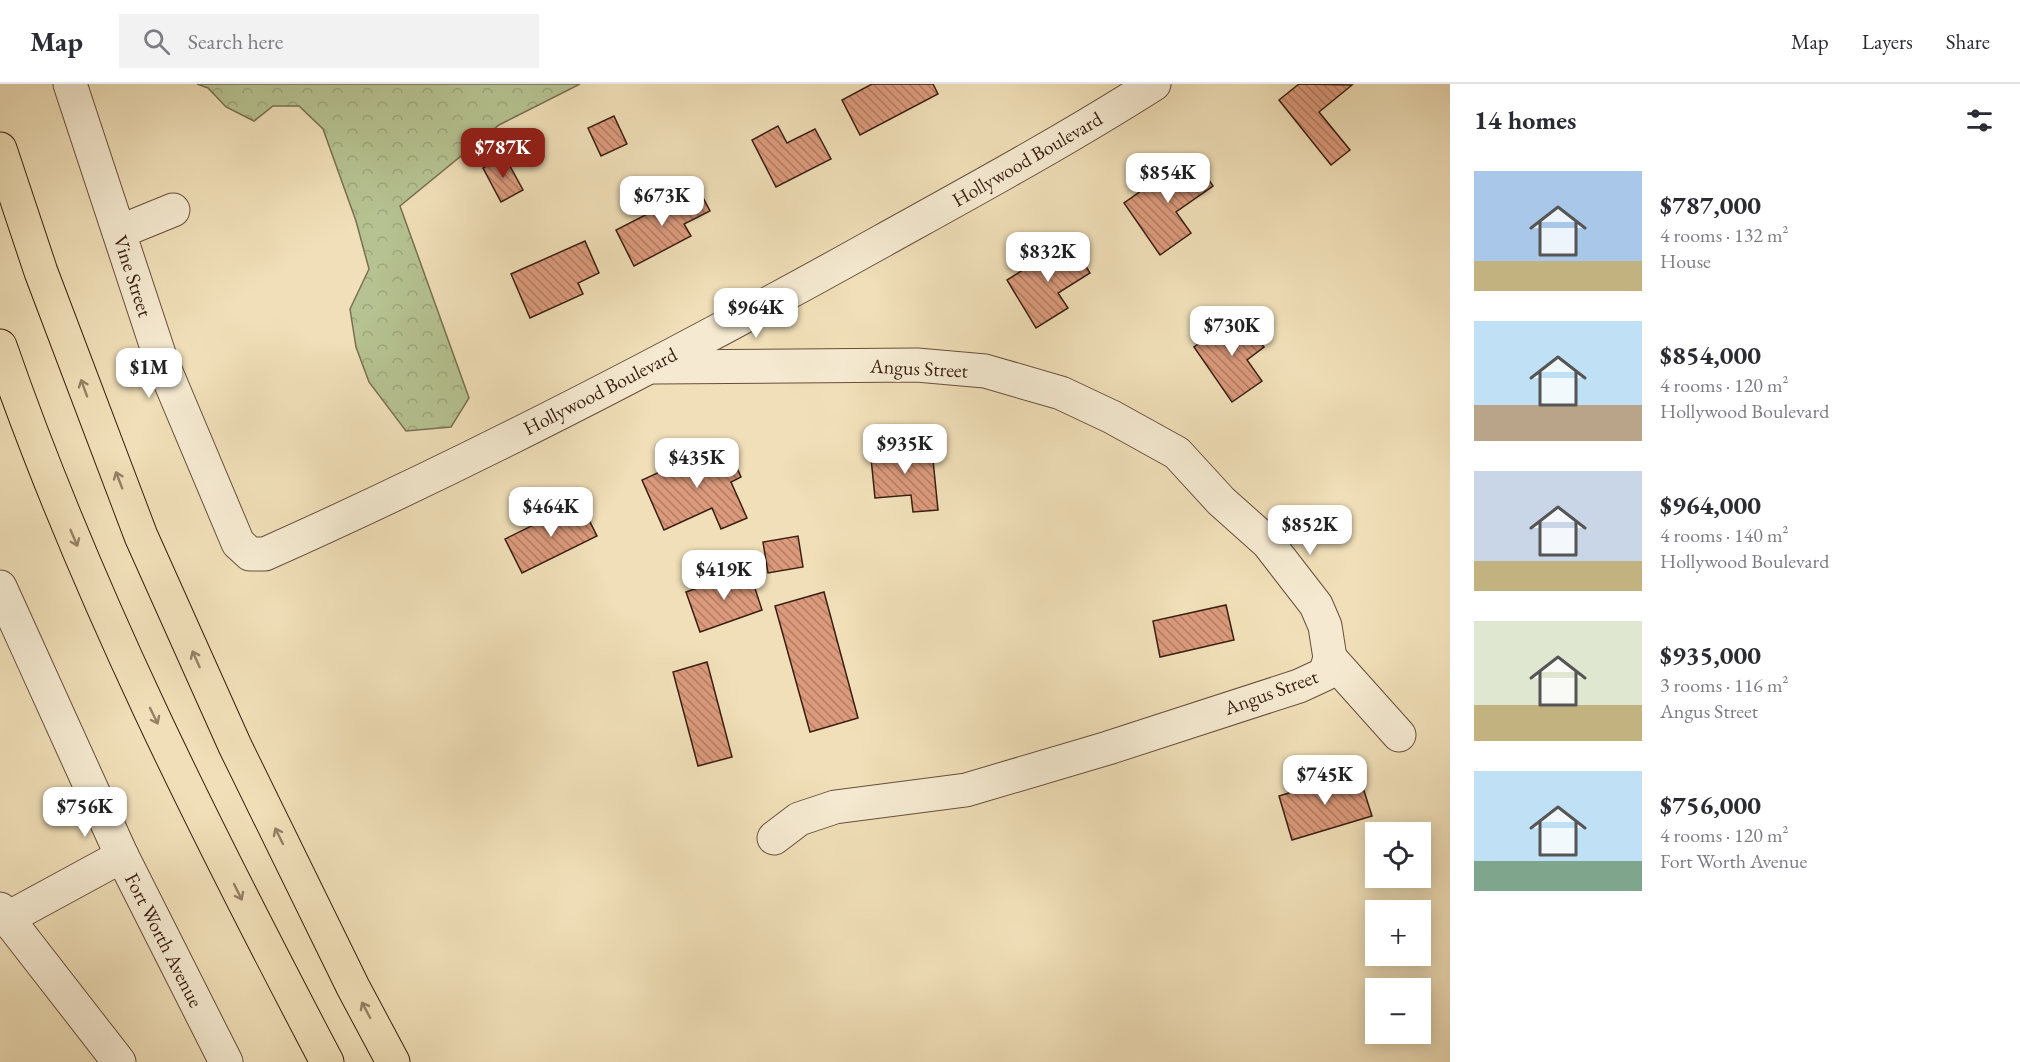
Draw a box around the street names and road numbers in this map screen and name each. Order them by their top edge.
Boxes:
street label: Hollywood Boulevard [947,105,1108,213]
street label: Vine Street [108,232,159,321]
street label: Hollywood Boulevard [519,341,682,441]
street label: Angus Street [868,352,969,384]
street label: Angus Street [1220,663,1322,721]
street label: Fort Worth Avenue [119,868,209,1012]

